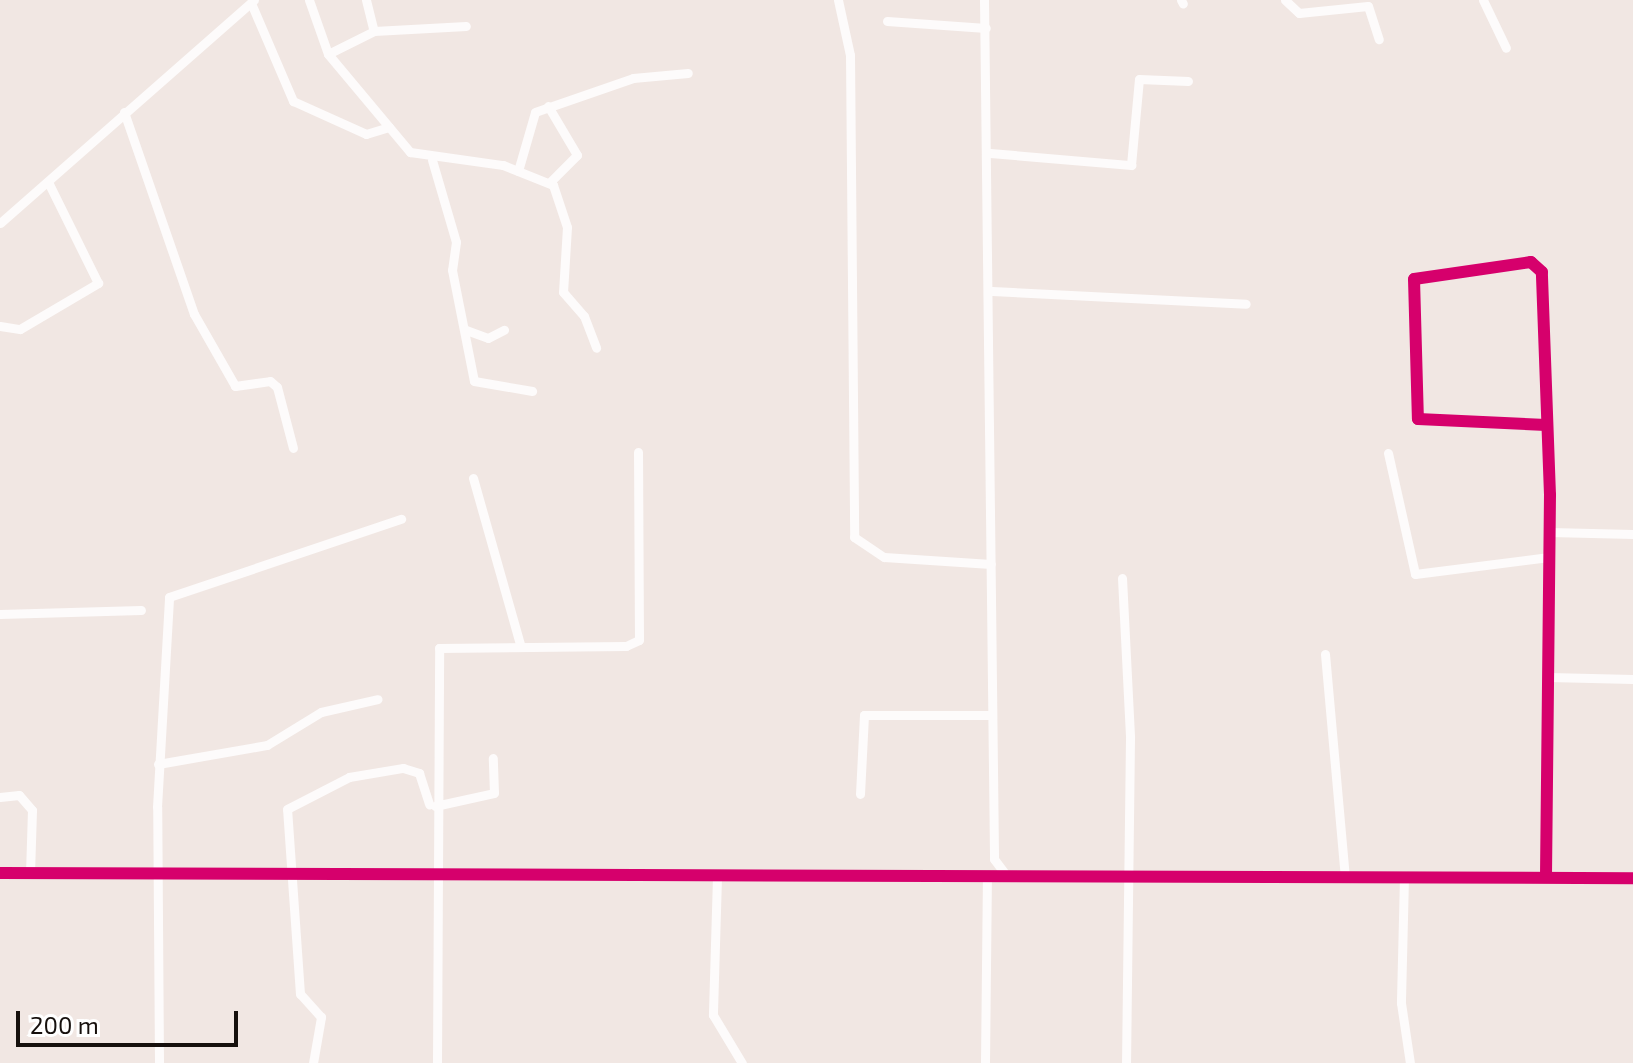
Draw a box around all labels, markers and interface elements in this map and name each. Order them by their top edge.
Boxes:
scale bar [20,995,242,1045]
text: 200 m [30,1010,99,1039]

